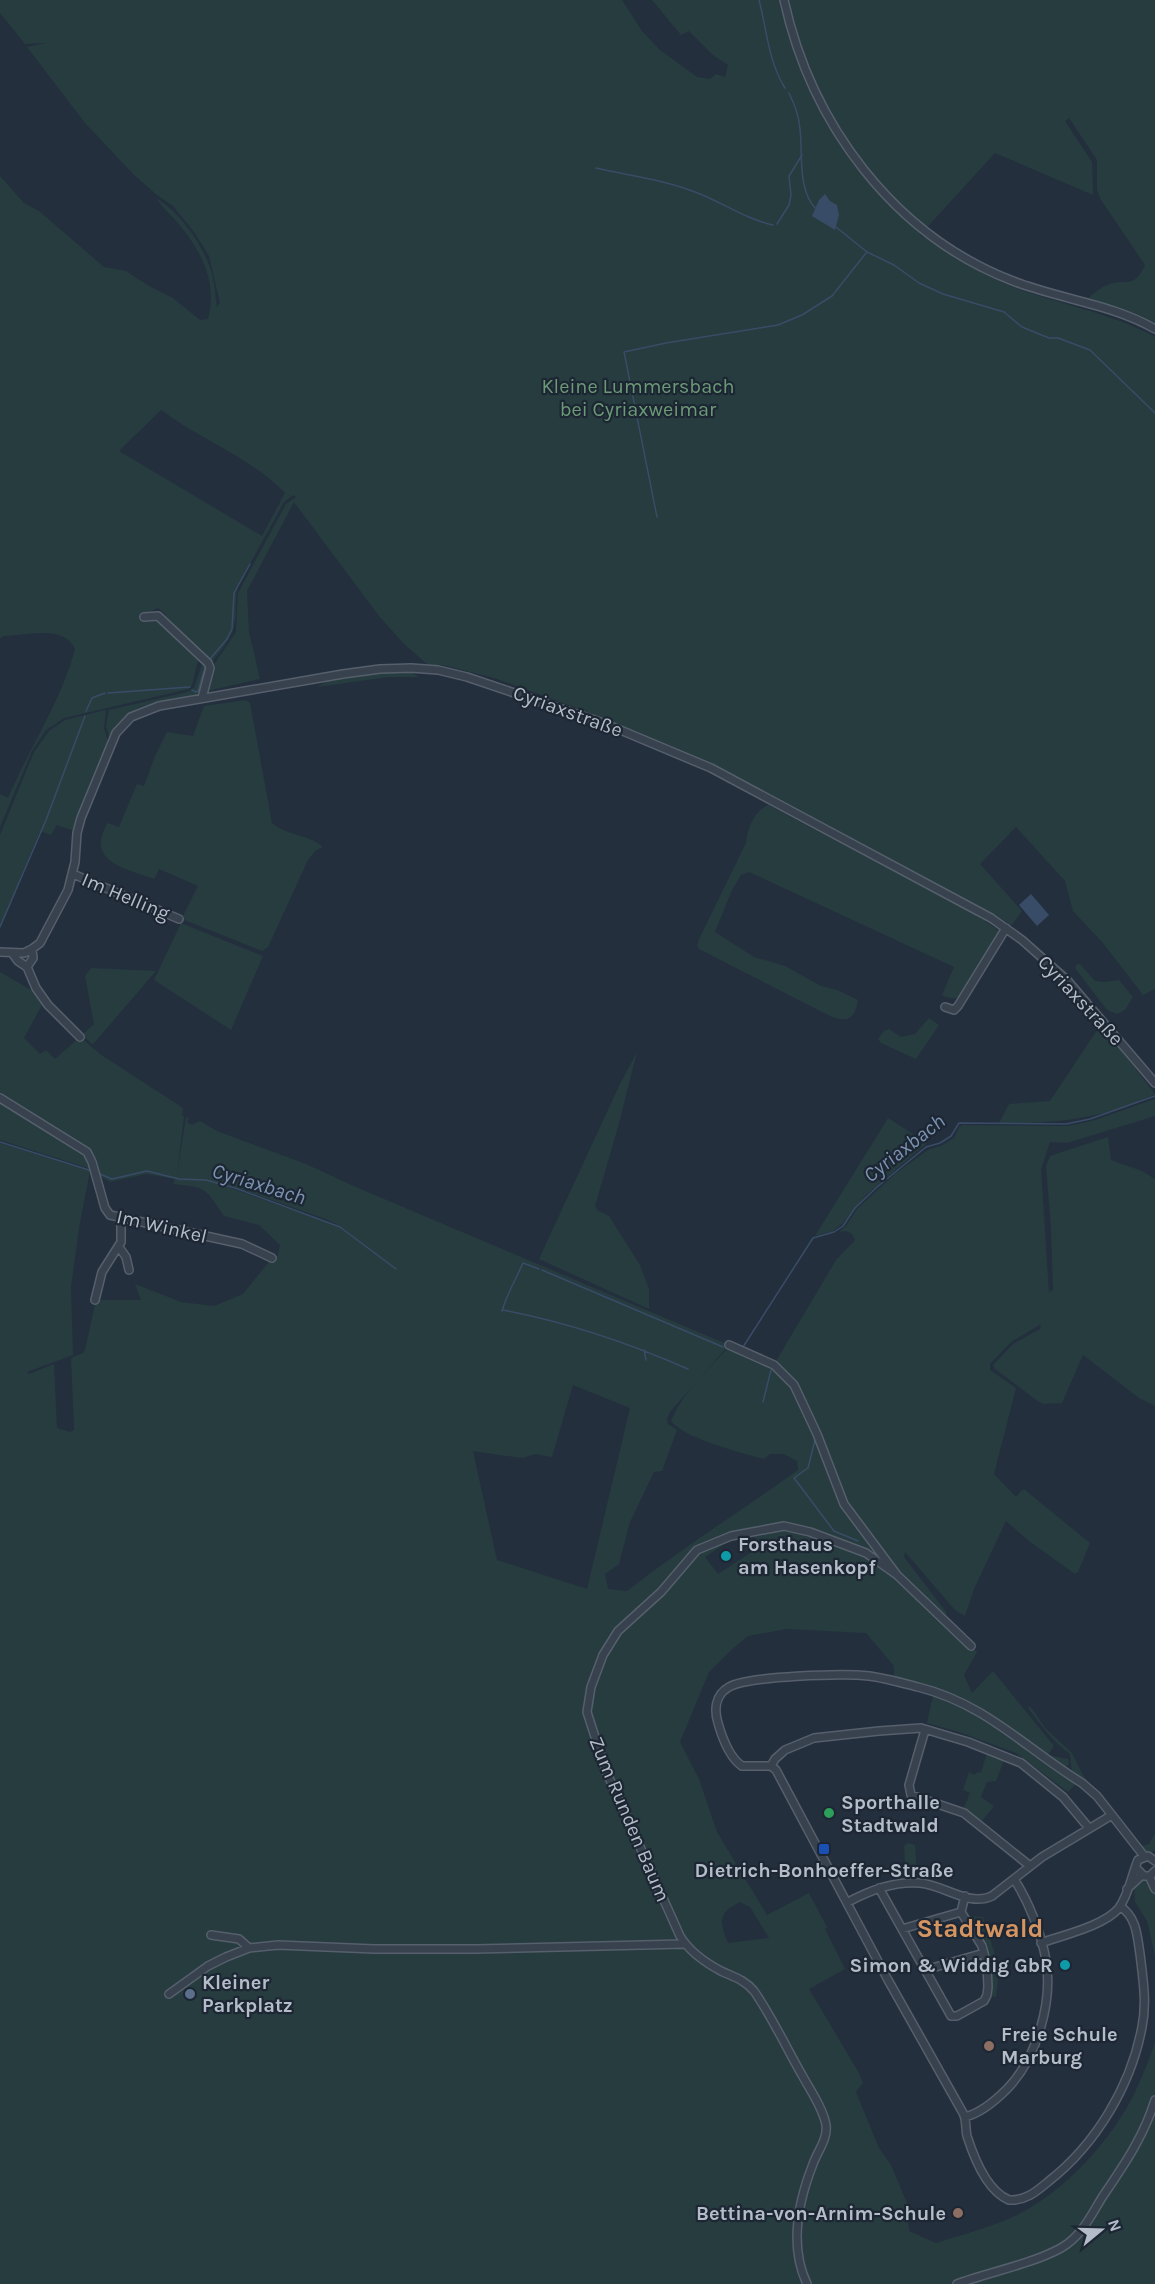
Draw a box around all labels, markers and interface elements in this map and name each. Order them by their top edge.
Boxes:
park label: Kleine Lummersbach bei Cyriaxweimar [541,375,735,421]
street label: Cyriaxstraße [510,681,626,742]
street label: Im Helling [78,868,173,925]
street label: Cyriaxstraße [1033,951,1128,1050]
water label: Cyriaxbach [859,1109,949,1187]
water label: Cyriaxbach [209,1158,309,1210]
street label: Im Winkel [114,1205,209,1248]
place label: Forsthaus am Hasenkopf [738,1533,877,1579]
marker: Forsthaus am Hasenkopf [719,1549,733,1563]
street label: Zum Runden Baum [584,1733,675,1905]
place label: Sporthalle Stadtwald [841,1791,940,1837]
marker: Sporthalle Stadtwald [822,1806,836,1820]
marker: Dietrich-Bonhoeffer-Straße [817,1842,831,1856]
place label: Dietrich-Bonhoeffer-Straße [694,1859,954,1882]
district label: Stadtwald [916,1913,1044,1944]
place label: Simon & Widdig GbR [850,1954,1053,1977]
marker: Simon & Widdig GbR [1058,1958,1072,1972]
place label: Kleiner Parkplatz [202,1971,293,2017]
marker: Kleiner Parkplatz [183,1987,197,2001]
place label: Freie Schule Marburg [1001,2023,1118,2069]
marker: Freie Schule Marburg [982,2039,996,2053]
north arrow [1071,2200,1131,2260]
place label: Bettina-von-Arnim-Schule [696,2202,946,2225]
marker: Bettina-von-Arnim-Schule [951,2206,965,2220]
text: N [1104,2217,1126,2234]

